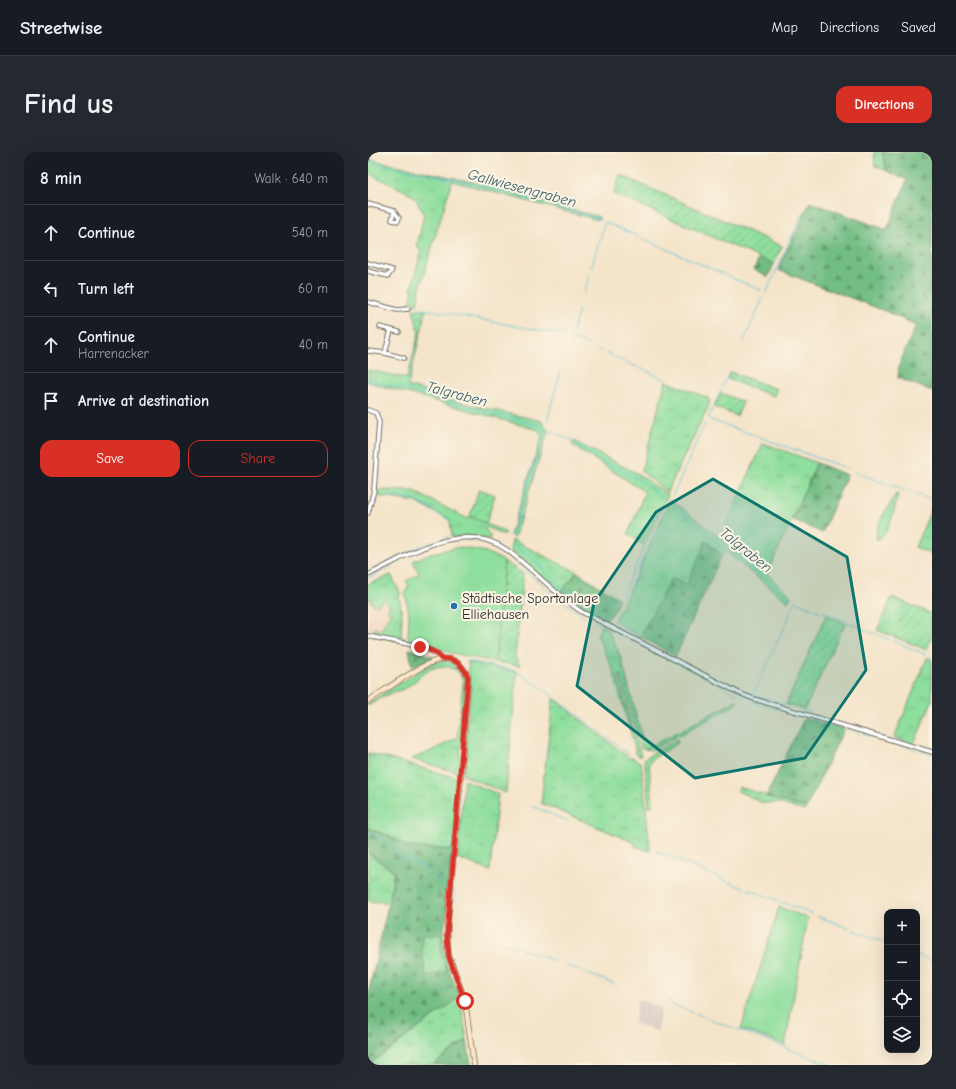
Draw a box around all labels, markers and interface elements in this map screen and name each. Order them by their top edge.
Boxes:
text: Streetwise [20,17,102,39]
text: Map [771,19,798,36]
text: Directions [820,19,879,36]
text: Saved [901,19,936,36]
button: Directions [836,86,932,123]
text: Find us [24,88,113,120]
water label: Gallwiesengraben [466,165,578,211]
text: 8 min [40,169,82,188]
text: Walk · 640 m [254,171,328,186]
icon: ahead [40,222,62,244]
text: Continue [78,224,135,242]
text: 540 m [292,225,328,240]
icon: left [40,278,62,300]
text: Turn left [78,280,134,298]
text: 60 m [298,281,328,296]
text: Continue [78,328,135,346]
icon: ahead [40,334,62,356]
text: 40 m [299,337,328,352]
text: Harrenacker [78,346,149,361]
water label: Talgraben [424,377,490,411]
icon: arrive [40,390,62,412]
text: Arrive at destination [78,392,209,410]
button: Save [40,440,180,477]
button: Share [188,440,328,477]
water label: Talgraben [716,523,776,577]
place label: Städtische Sportanlage Elliehausen [462,590,598,623]
marker: Städtische Sportanlage Elliehausen [449,601,459,611]
route end [411,638,429,656]
map controls [884,909,920,1053]
button: + [884,909,920,945]
button: − [884,945,920,981]
button: locate [884,981,920,1017]
route start [456,992,474,1010]
button: layers [884,1017,920,1053]

